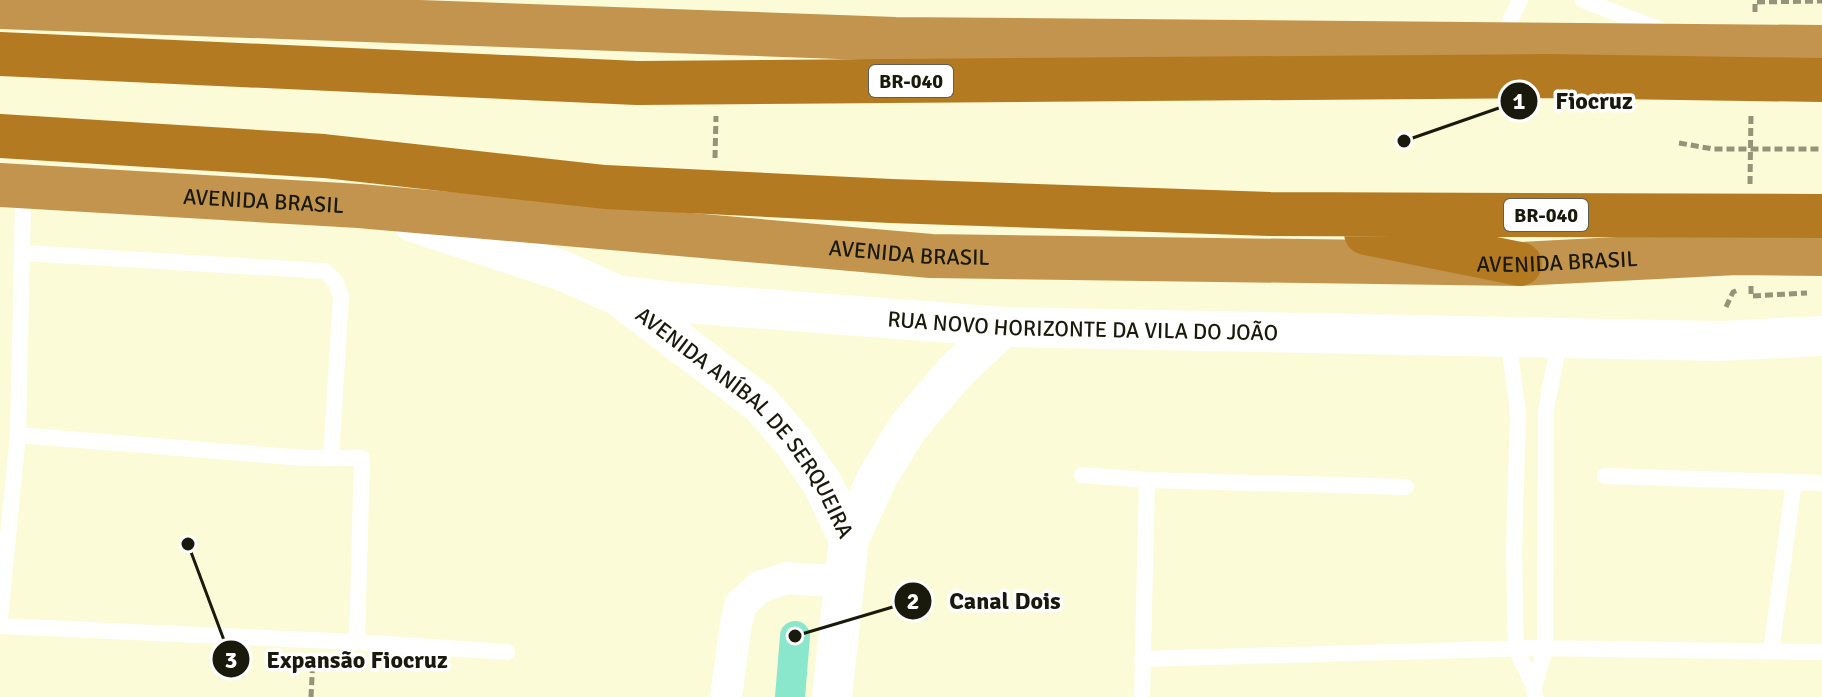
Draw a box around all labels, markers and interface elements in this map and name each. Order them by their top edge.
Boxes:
road number: BR-040 [869,65,953,97]
callout: Fiocruz [1499,77,1648,125]
text: 1 [1513,86,1526,116]
text: Fiocruz [1555,86,1633,116]
street label: AVENIDA BRASIL [182,182,345,219]
road number: BR-040 [1504,199,1588,231]
street label: AVENIDA BRASIL [828,234,990,270]
street label: AVENIDA BRASIL [1476,245,1638,278]
street label: AVENIDA ANÍBAL DE SERQUEIRA [631,301,860,543]
street label: RUA NOVO HORIZONTE DA VILA DO JOÃO [887,305,1278,346]
callout: Canal Dois [893,577,1076,625]
text: 2 [907,586,919,616]
text: Canal Dois [949,586,1061,616]
callout: Expansão Fiocruz [211,635,464,683]
text: 3 [225,645,237,675]
text: Expansão Fiocruz [266,645,448,675]

